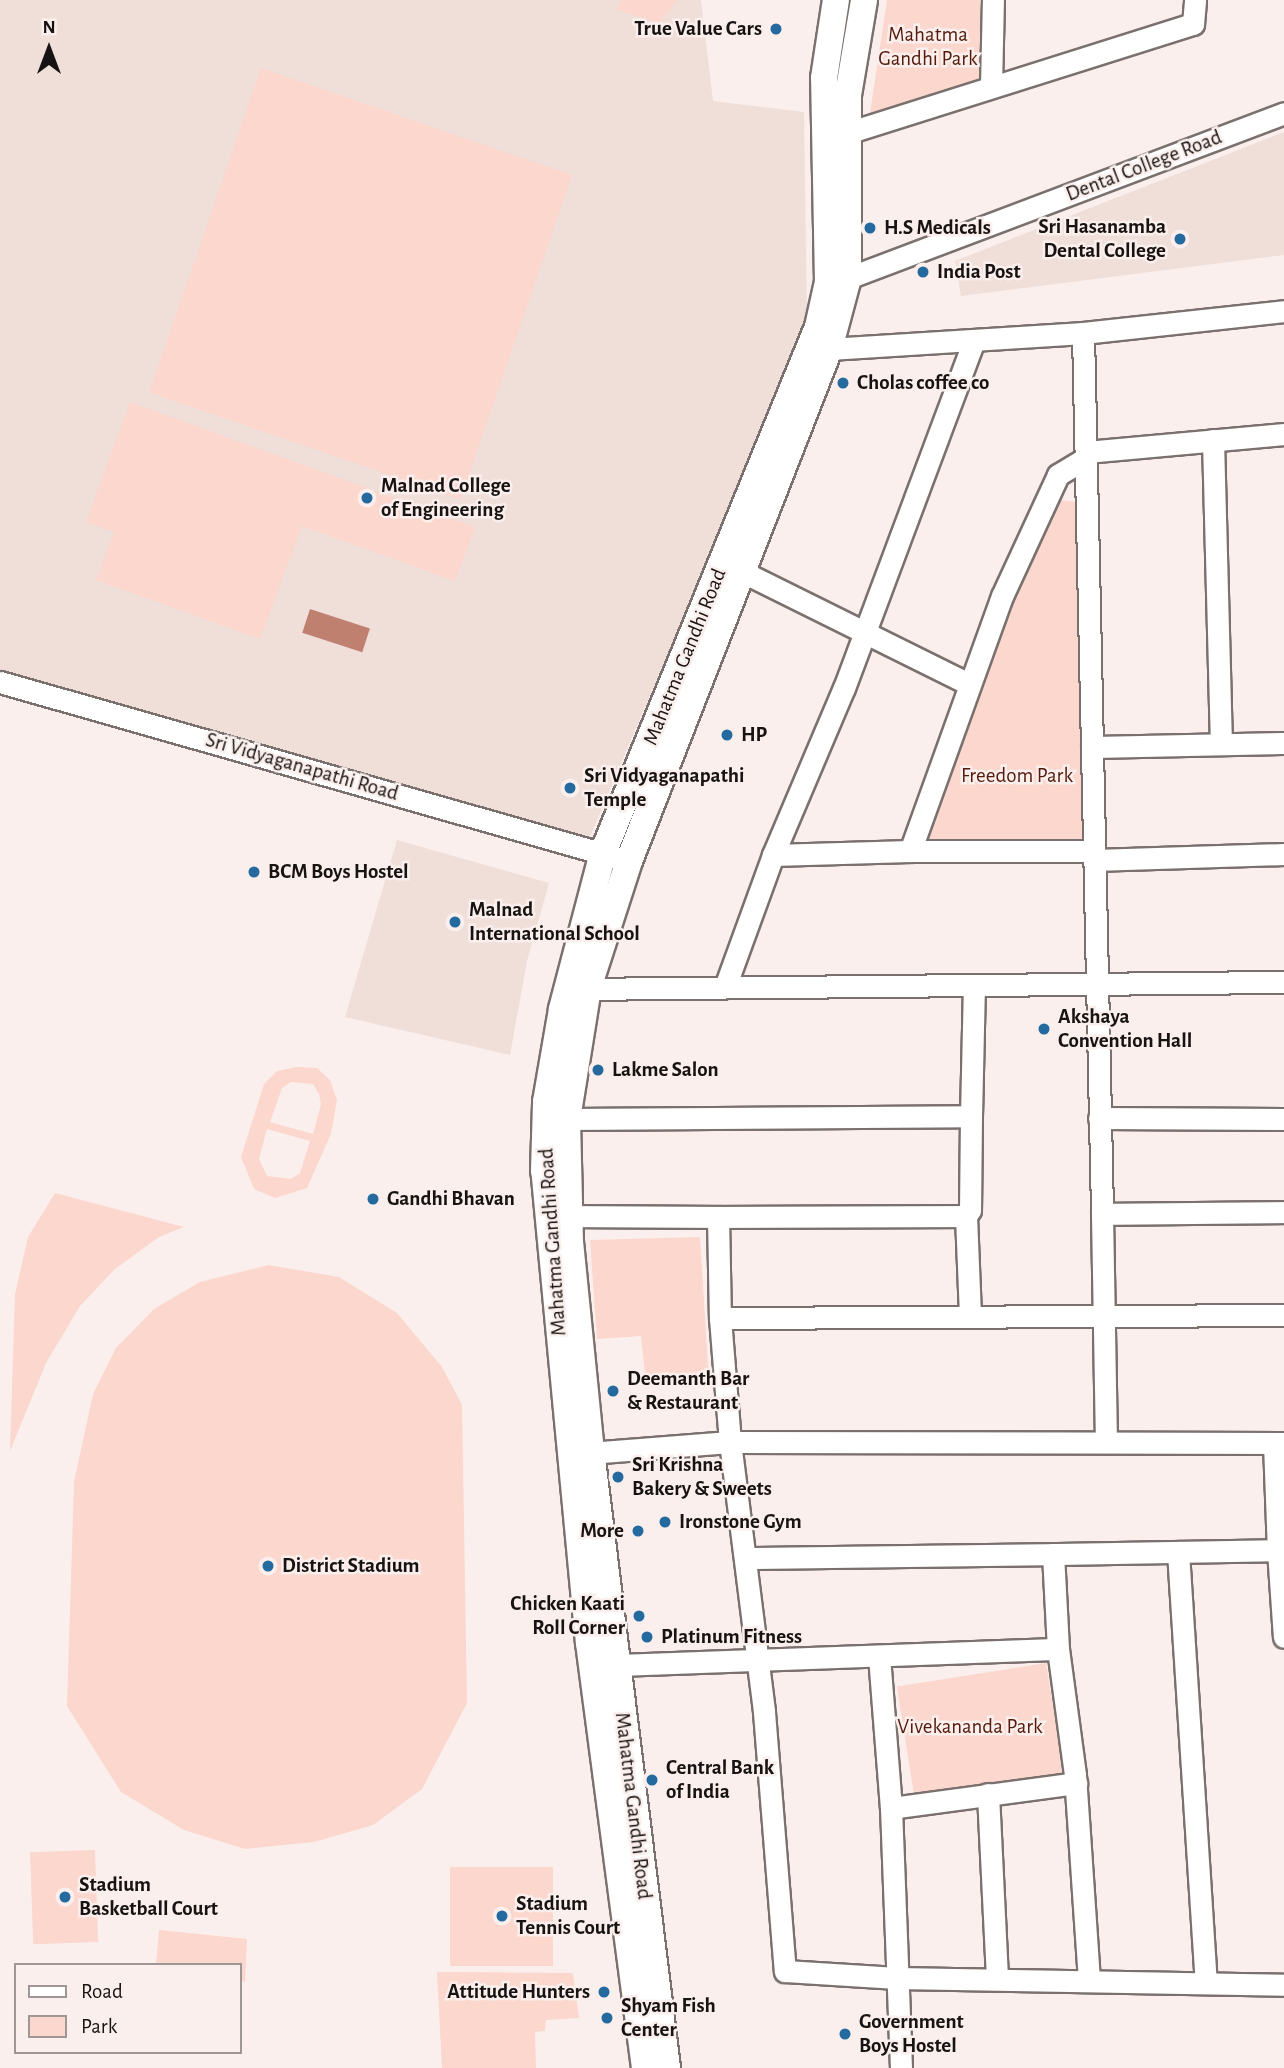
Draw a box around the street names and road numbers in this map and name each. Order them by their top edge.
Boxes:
street label: Dental College Road [1062,125,1226,207]
street label: Mahatma Gandhi Road [638,565,732,749]
street label: Sri Vidyaganapathi Road [203,727,401,807]
street label: Mahatma Gandhi Road [534,1147,572,1337]
street label: Mahatma Gandhi Road [609,1711,657,1901]

